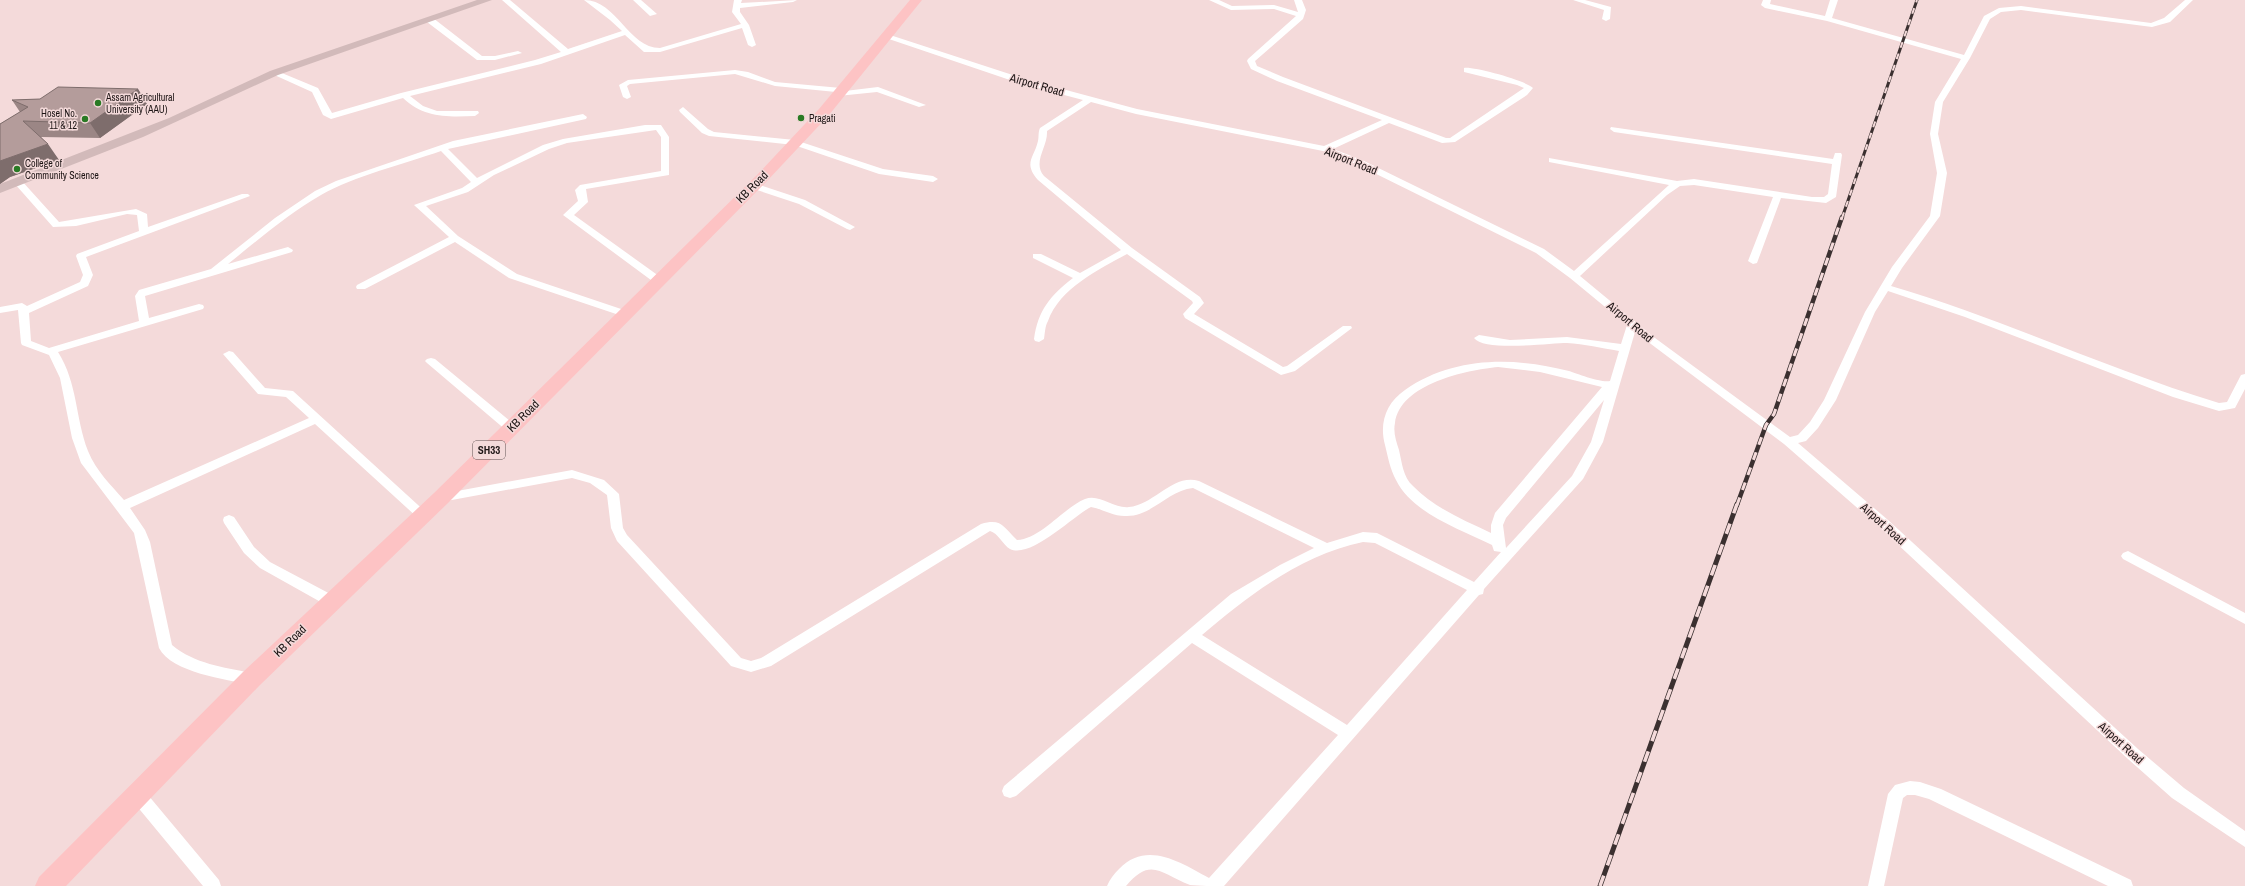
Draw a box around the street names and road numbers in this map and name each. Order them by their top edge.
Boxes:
street label: Airport Road [1007,69,1066,100]
street label: Airport Road [1321,143,1380,179]
street label: KB Road [732,167,772,207]
street label: Airport Road [1603,297,1657,346]
street label: KB Road [503,396,543,436]
road number: SH33 [473,441,505,459]
street label: Airport Road [1856,499,1909,549]
street label: KB Road [270,622,310,660]
street label: Airport Road [2094,718,2147,768]

